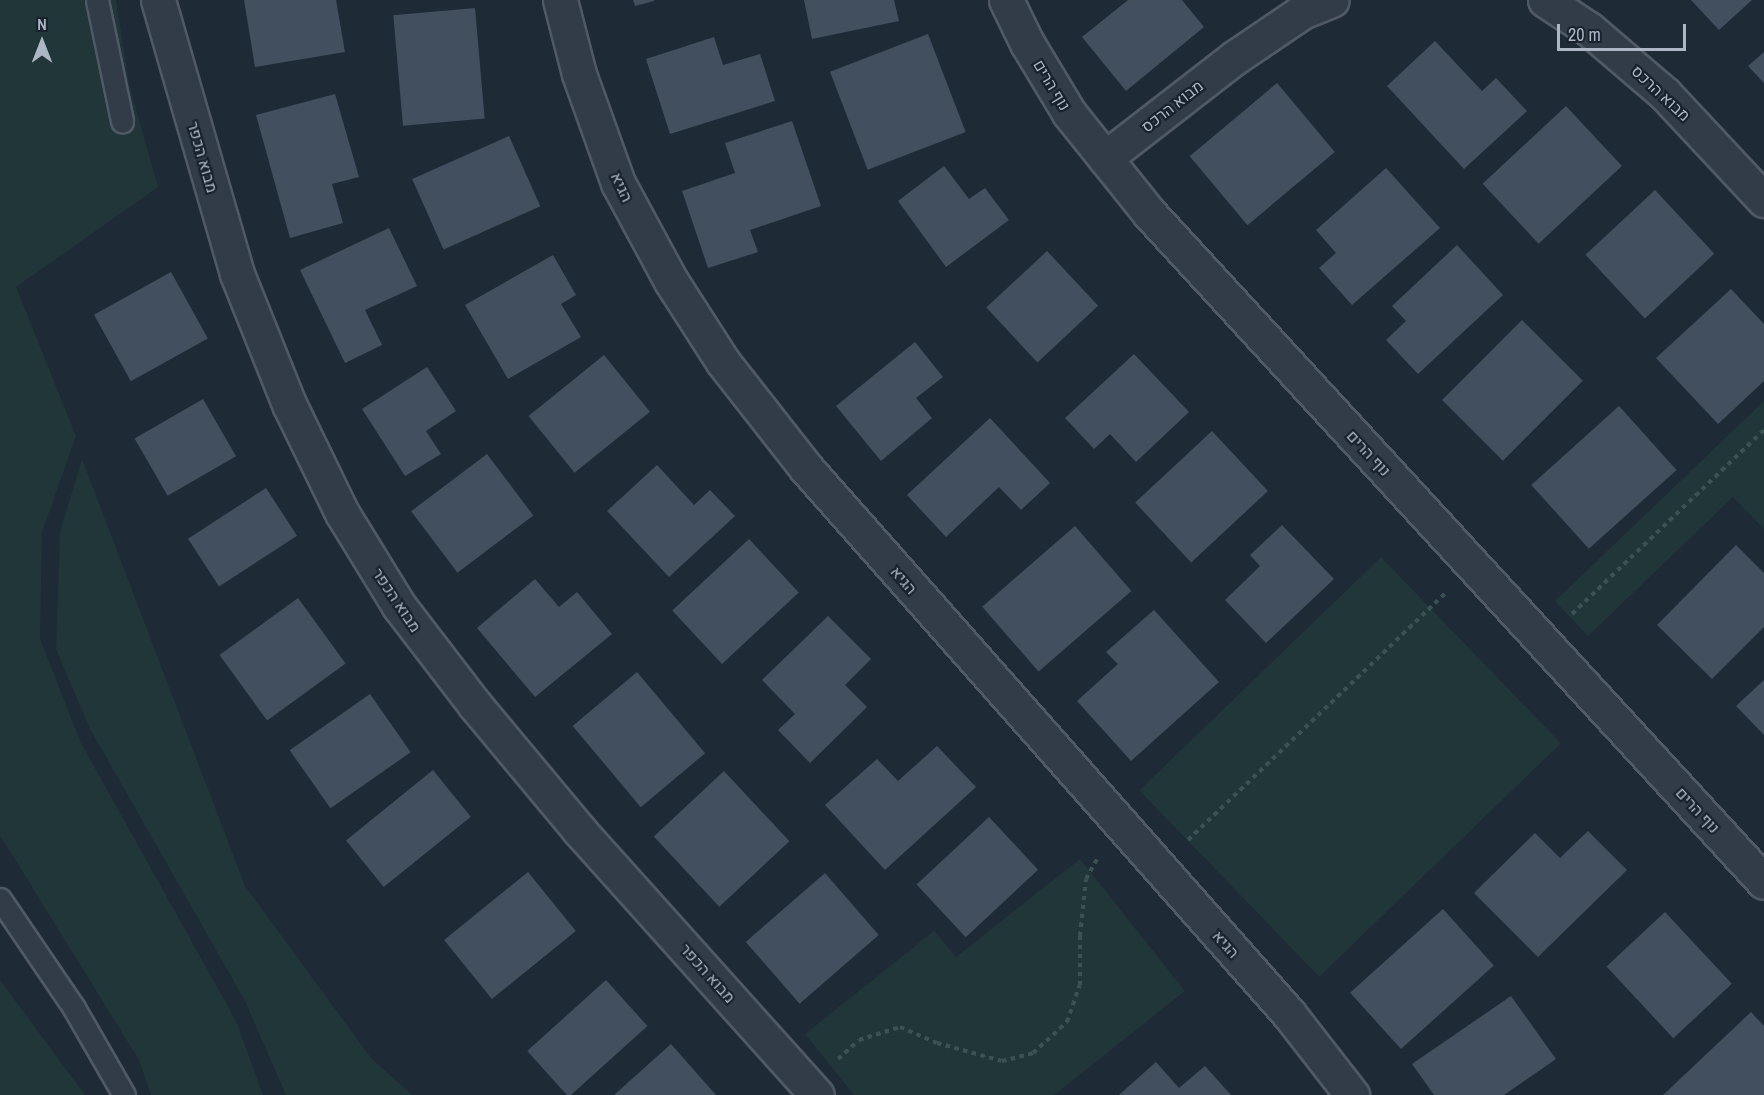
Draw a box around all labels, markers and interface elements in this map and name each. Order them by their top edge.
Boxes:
north arrow [12,12,72,72]
scale bar [1560,12,1689,50]
text: N [37,13,47,35]
text: 20 m [1568,22,1601,47]
street label: נוף הרים [1029,56,1075,114]
street label: מבוא הרכס [1628,61,1694,125]
street label: מבוא הרכס [1137,76,1207,136]
street label: מבוא הכפר [184,119,222,195]
street label: הגיא [607,169,637,205]
street label: נוף הרים [1343,426,1395,480]
street label: הגיא [887,562,921,598]
street label: מבוא הכפר [369,564,425,636]
street label: נוף הרים [1672,783,1724,837]
street label: הגיא [1209,926,1243,962]
street label: מבוא הכפר [676,939,740,1007]

